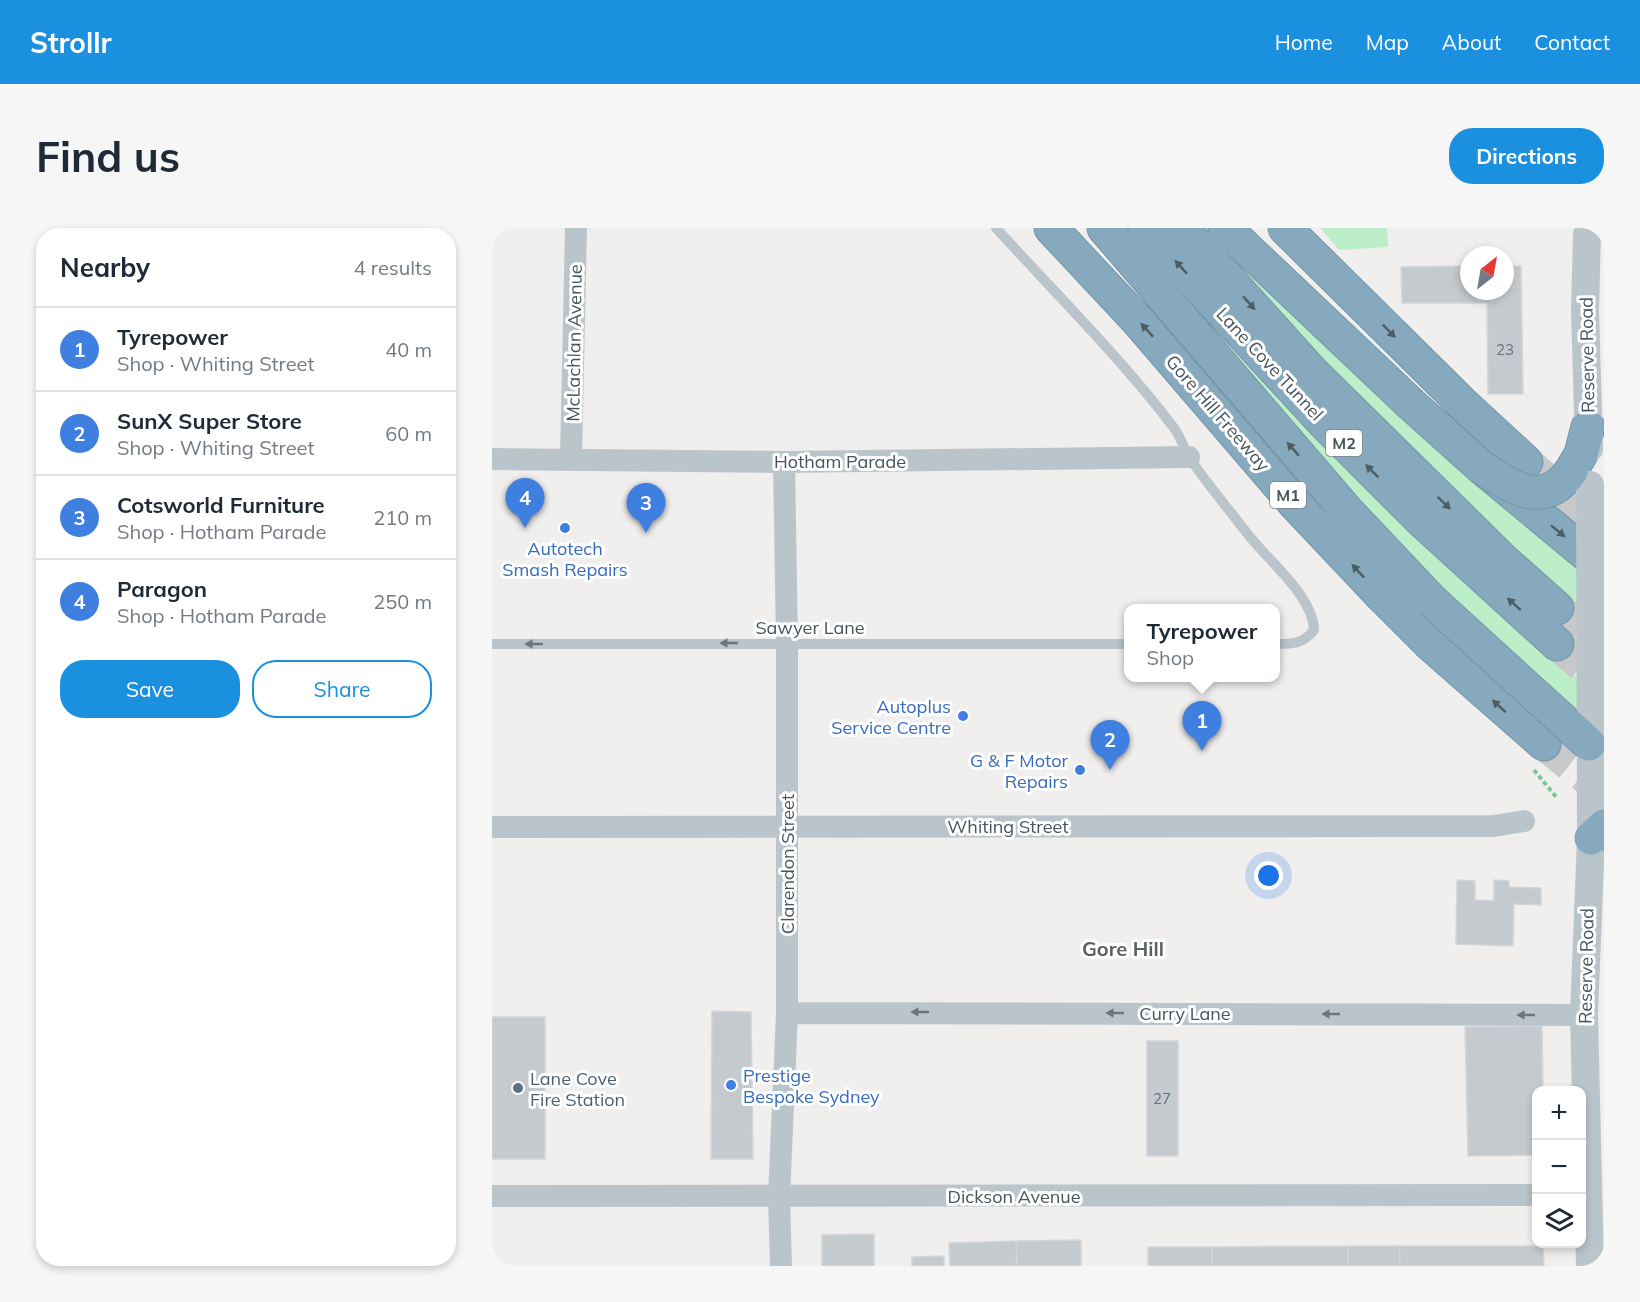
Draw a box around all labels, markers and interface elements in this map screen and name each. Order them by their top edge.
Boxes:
text: Strollr [30,25,112,60]
text: Home [1275,29,1333,55]
text: Map [1366,29,1409,55]
text: About [1442,29,1501,55]
text: Contact [1534,29,1610,55]
button: Directions [1449,128,1604,184]
text: Find us [36,130,180,183]
north arrow [1460,246,1514,300]
text: Nearby [60,251,150,284]
text: 4 results [354,255,432,280]
one-way arrow [1175,260,1188,275]
street label: McLachlan Avenue [561,264,587,422]
one-way arrow [1242,295,1256,310]
street label: Reserve Road [1574,297,1600,413]
street label: Lane Cove Tunnel [1212,303,1328,425]
text: Tyrepower [117,323,228,351]
one-way arrow [1141,323,1154,338]
one-way arrow [1381,324,1395,338]
text: 1 [74,337,86,362]
text: 40 m [385,337,432,362]
house number: 23 [1496,340,1514,359]
street label: Gore Hill Freeway [1161,350,1275,476]
text: Shop · Whiting Street [117,351,314,376]
text: SunX Super Store [117,407,302,435]
text: 2 [74,421,86,446]
text: 60 m [385,421,432,446]
road number: M2 [1326,430,1362,456]
text: Shop · Whiting Street [117,435,314,460]
one-way arrow [1286,442,1300,457]
street label: Hotham Parade [774,450,906,473]
one-way arrow [1365,463,1379,478]
pin: 4 [506,478,544,528]
road number: M1 [1270,482,1306,508]
pin: 3 [626,484,666,533]
text: Cotsworld Furniture [117,491,325,519]
one-way arrow [1436,495,1450,509]
text: 3 [74,505,86,530]
text: 210 m [373,505,432,530]
text: Shop · Hotham Parade [117,519,326,544]
marker: Autotech Smash Repairs [558,521,572,535]
one-way arrow [1550,525,1566,538]
place label: Autotech Smash Repairs [502,537,628,581]
one-way arrow [1351,564,1365,579]
text: Paragon [117,575,207,603]
text: 4 [74,589,86,614]
text: 250 m [373,589,432,614]
one-way arrow [1507,598,1521,612]
text: Shop · Hotham Parade [117,603,326,628]
popup [1124,604,1280,682]
street label: Sawyer Lane [755,616,865,639]
text: Tyrepower [1147,617,1257,645]
one-way arrow [719,638,738,648]
one-way arrow [524,639,543,649]
text: Shop [1147,645,1194,670]
button: Save [60,660,240,718]
button: Share [252,660,432,718]
place label: Autoplus Service Centre [831,695,951,739]
one-way arrow [1492,699,1507,713]
pin: 1 [1182,702,1222,751]
marker: Autoplus Service Centre [956,709,970,723]
pin: 2 [1090,720,1130,770]
place label: G & F Motor Repairs [970,749,1068,793]
marker: G & F Motor Repairs [1073,763,1087,777]
street label: Clarendon Street [776,794,799,934]
street label: Whiting Street [947,815,1069,838]
your location [1254,861,1283,890]
street label: Reserve Road [1573,908,1599,1024]
district label: Gore Hill [1082,936,1164,961]
street label: Curry Lane [1139,1002,1231,1025]
one-way arrow [910,1007,929,1017]
one-way arrow [1105,1008,1124,1018]
one-way arrow [1321,1009,1340,1019]
one-way arrow [1516,1010,1535,1020]
place label: Prestige Bespoke Sydney [743,1064,880,1108]
place label: Lane Cove Fire Station [530,1067,625,1111]
marker: Prestige Bespoke Sydney [724,1078,738,1092]
marker: Lane Cove Fire Station [511,1081,525,1095]
map controls [1532,1086,1586,1248]
button: + [1532,1086,1586,1140]
house number: 27 [1153,1089,1171,1108]
button: − [1532,1140,1586,1194]
street label: Dickson Avenue [948,1185,1080,1208]
button: layers [1532,1194,1586,1248]

